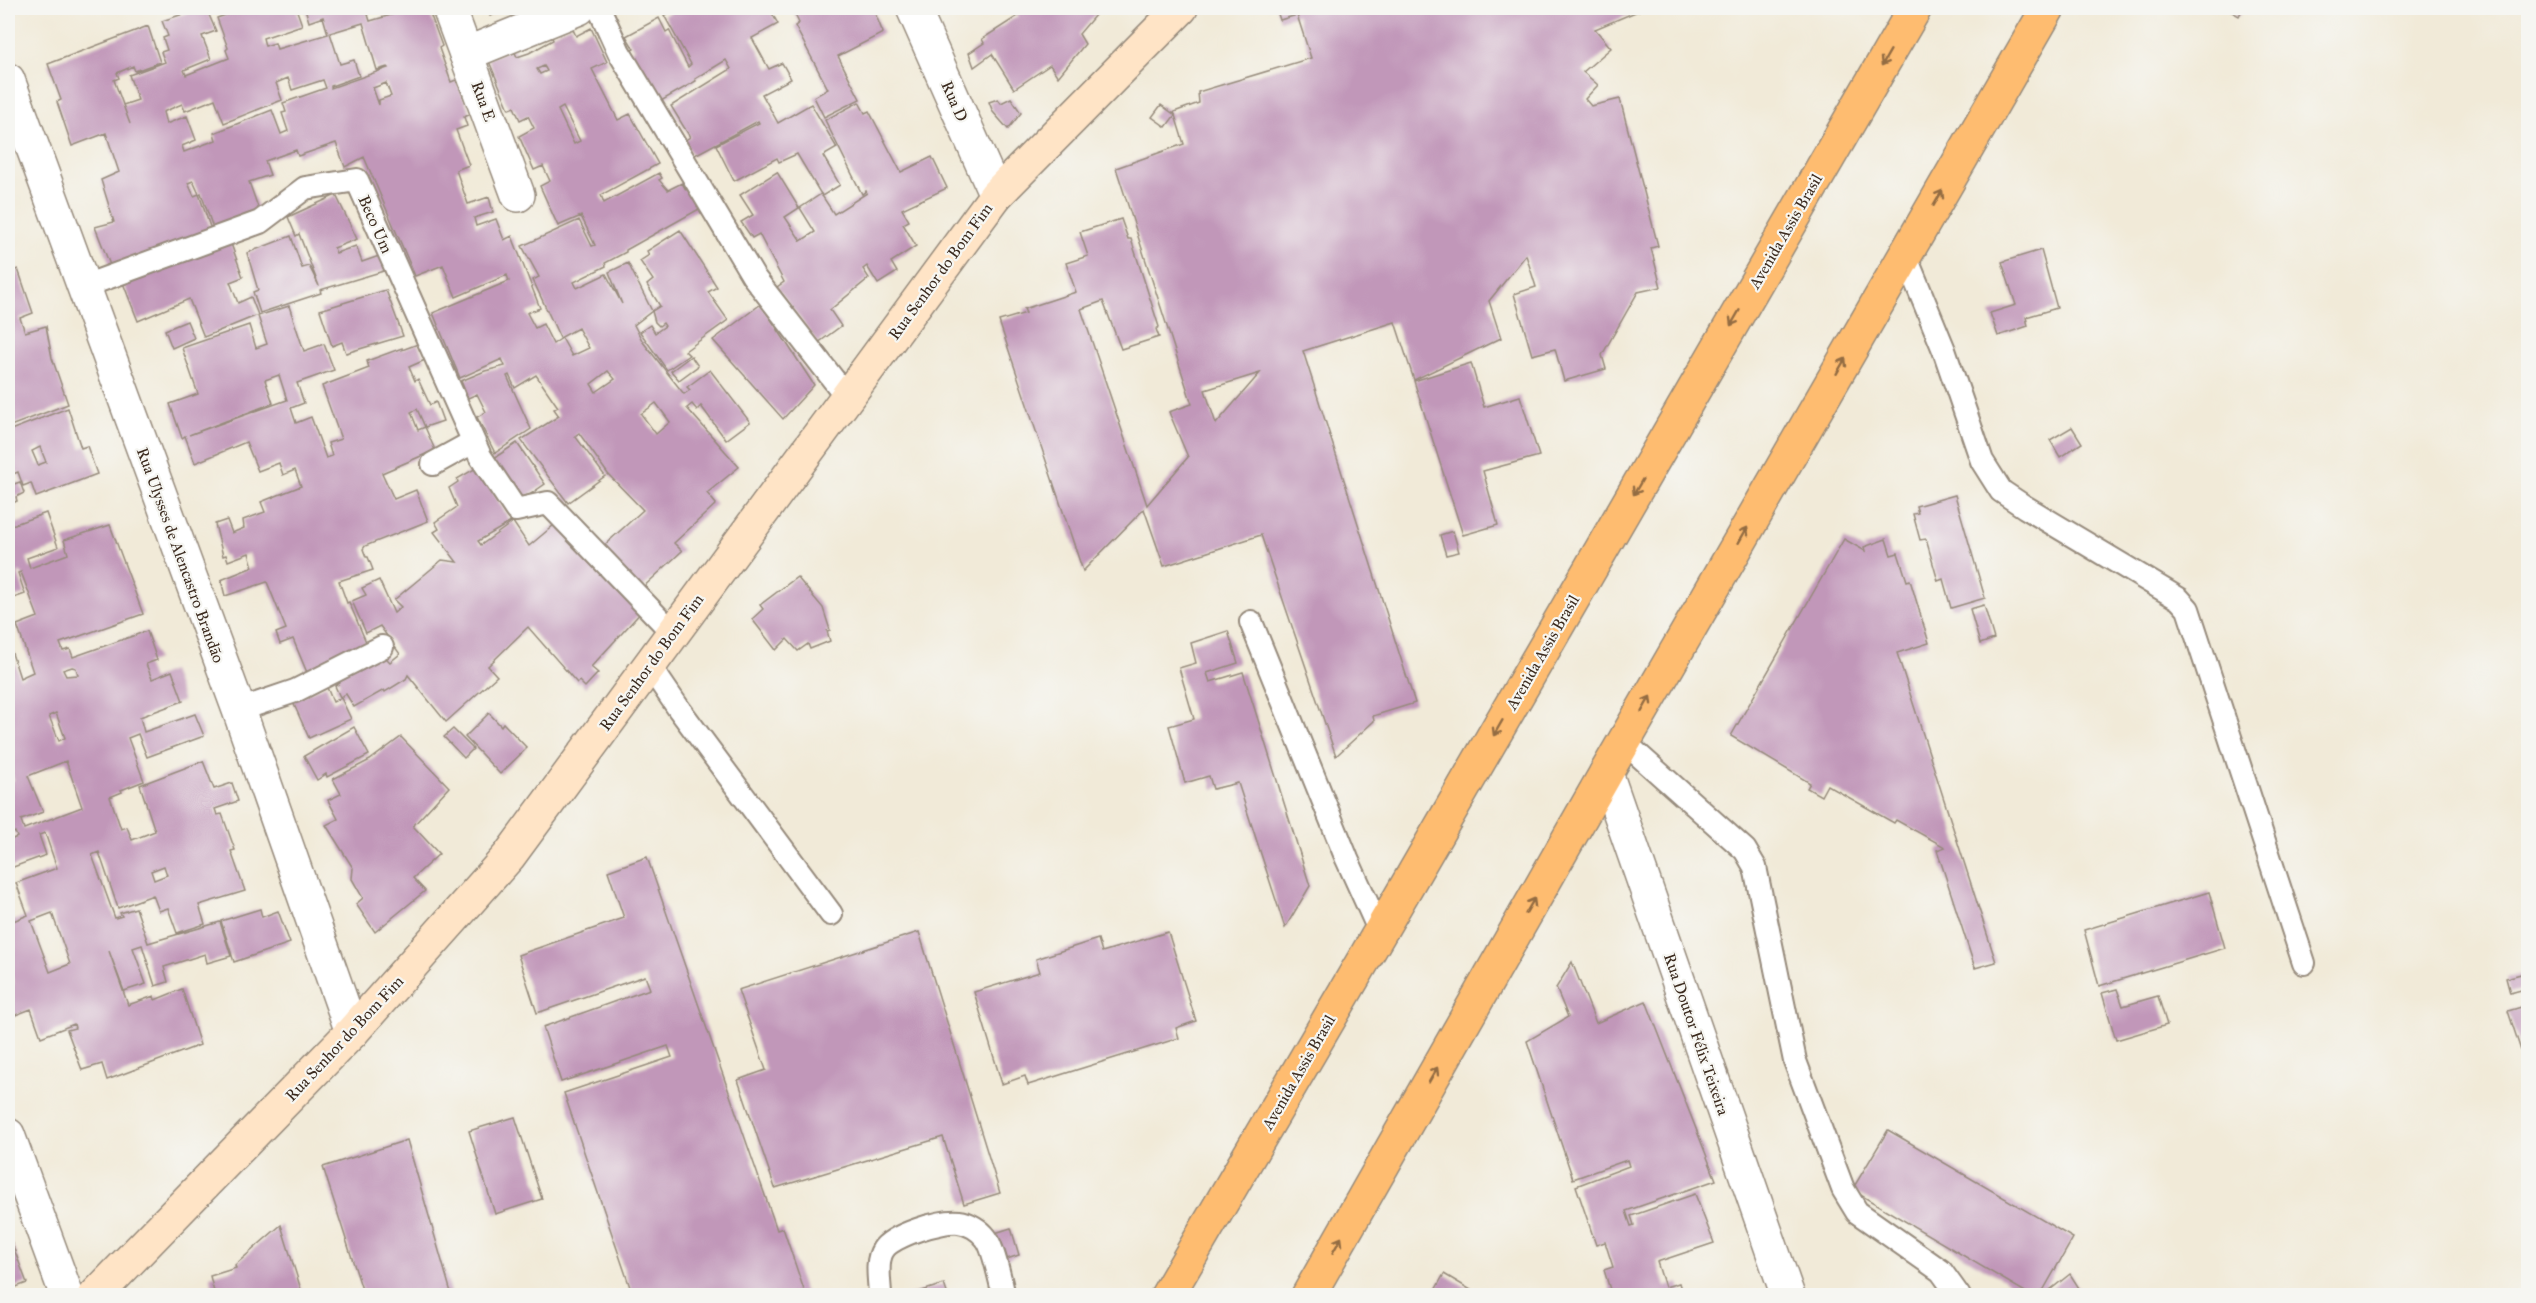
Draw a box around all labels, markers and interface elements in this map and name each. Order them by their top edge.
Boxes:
one-way arrow [1879,49,1891,66]
street label: Rua D [937,78,972,124]
street label: Rua E [468,79,500,124]
street label: Avenida Assis Brasil [1744,170,1826,293]
one-way arrow [1933,189,1945,206]
street label: Beco Um [354,192,397,257]
street label: Rua Senhor do Bom Fim [884,199,997,343]
one-way arrow [1729,309,1741,326]
one-way arrow [1835,358,1847,375]
street label: Rua Ulysses de Alencastro Brandão [133,445,228,665]
one-way arrow [1632,478,1644,495]
one-way arrow [1737,527,1749,544]
street label: Rua Senhor do Bom Fim [595,590,708,734]
street label: Avenida Assis Brasil [1501,591,1583,714]
one-way arrow [1640,696,1652,713]
one-way arrow [1492,719,1504,736]
one-way arrow [1524,898,1536,915]
street label: Rua Doutor Félix Teixeira [1660,951,1733,1118]
street label: Rua Senhor do Bom Fim [281,971,408,1105]
street label: Avenida Assis Brasil [1257,1011,1339,1134]
one-way arrow [1428,1067,1440,1084]
one-way arrow [1331,1237,1343,1254]

